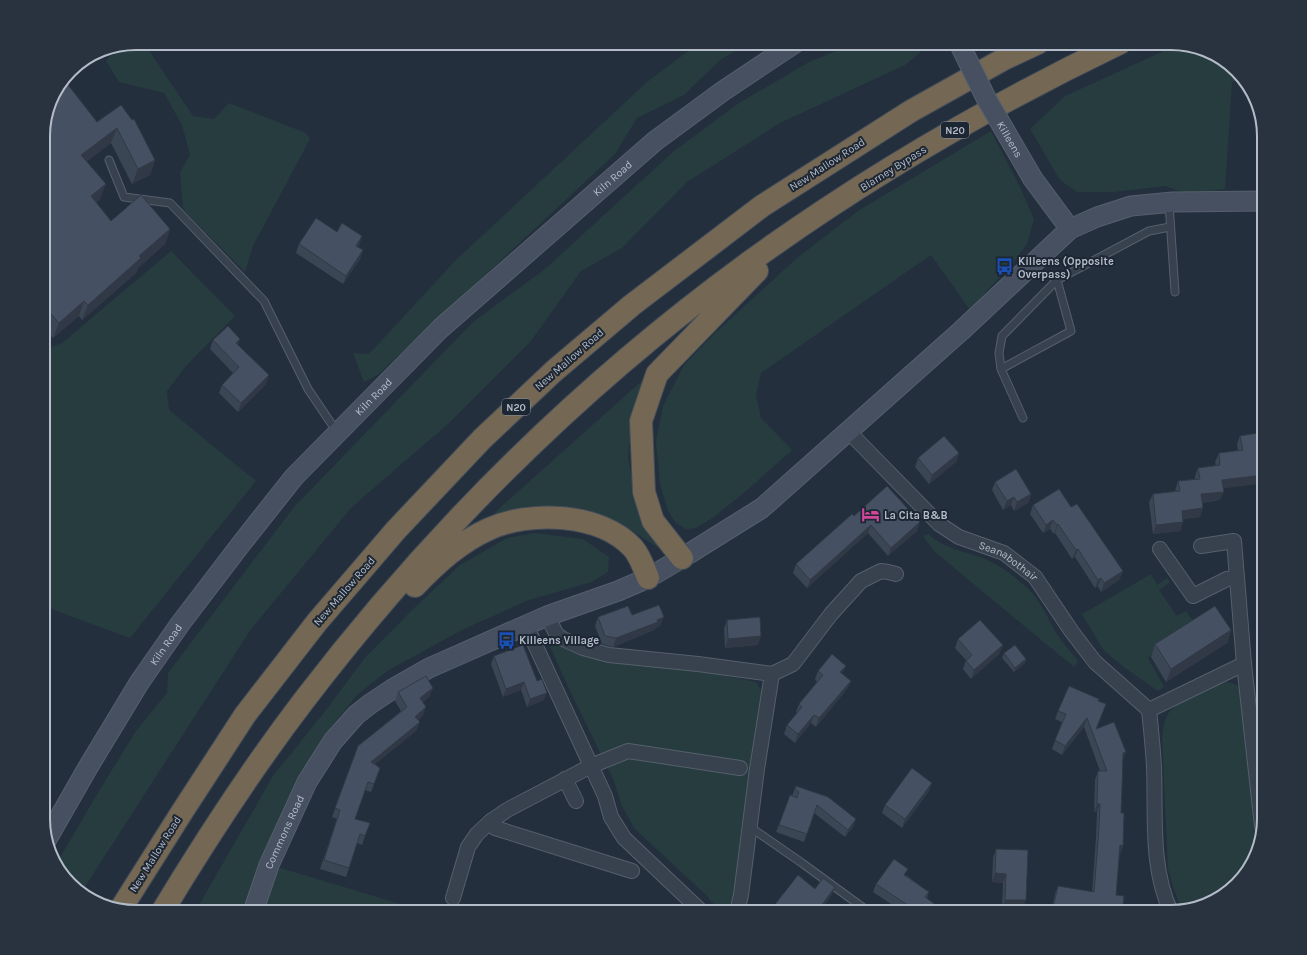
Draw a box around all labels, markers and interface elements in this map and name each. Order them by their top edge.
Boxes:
street label: Killeens [994,119,1025,160]
road number: N20 [941,122,969,138]
street label: New Mallow Road [787,135,867,194]
street label: Blarney Bypass [858,143,929,194]
street label: Kiln Road [591,158,635,199]
place label: Killeens (Opposite Overpass) [1018,255,1114,281]
bus stop icon: Killeens (Opposite Overpass) [995,257,1015,277]
street label: New Mallow Road [532,326,607,393]
street label: Kiln Road [352,375,395,418]
road number: N20 [502,399,530,415]
hotel icon: La Cita B&B [861,505,881,525]
place label: La Cita B&B [884,509,948,522]
street label: Seanabothair [977,539,1041,583]
street label: New Mallow Road [311,554,378,629]
street label: Kiln Road [147,621,185,668]
bus stop icon: Killeens Village [496,630,516,650]
place label: Killeens Village [519,634,599,647]
street label: Commons Road [262,793,307,871]
street label: New Mallow Road [127,814,184,895]

